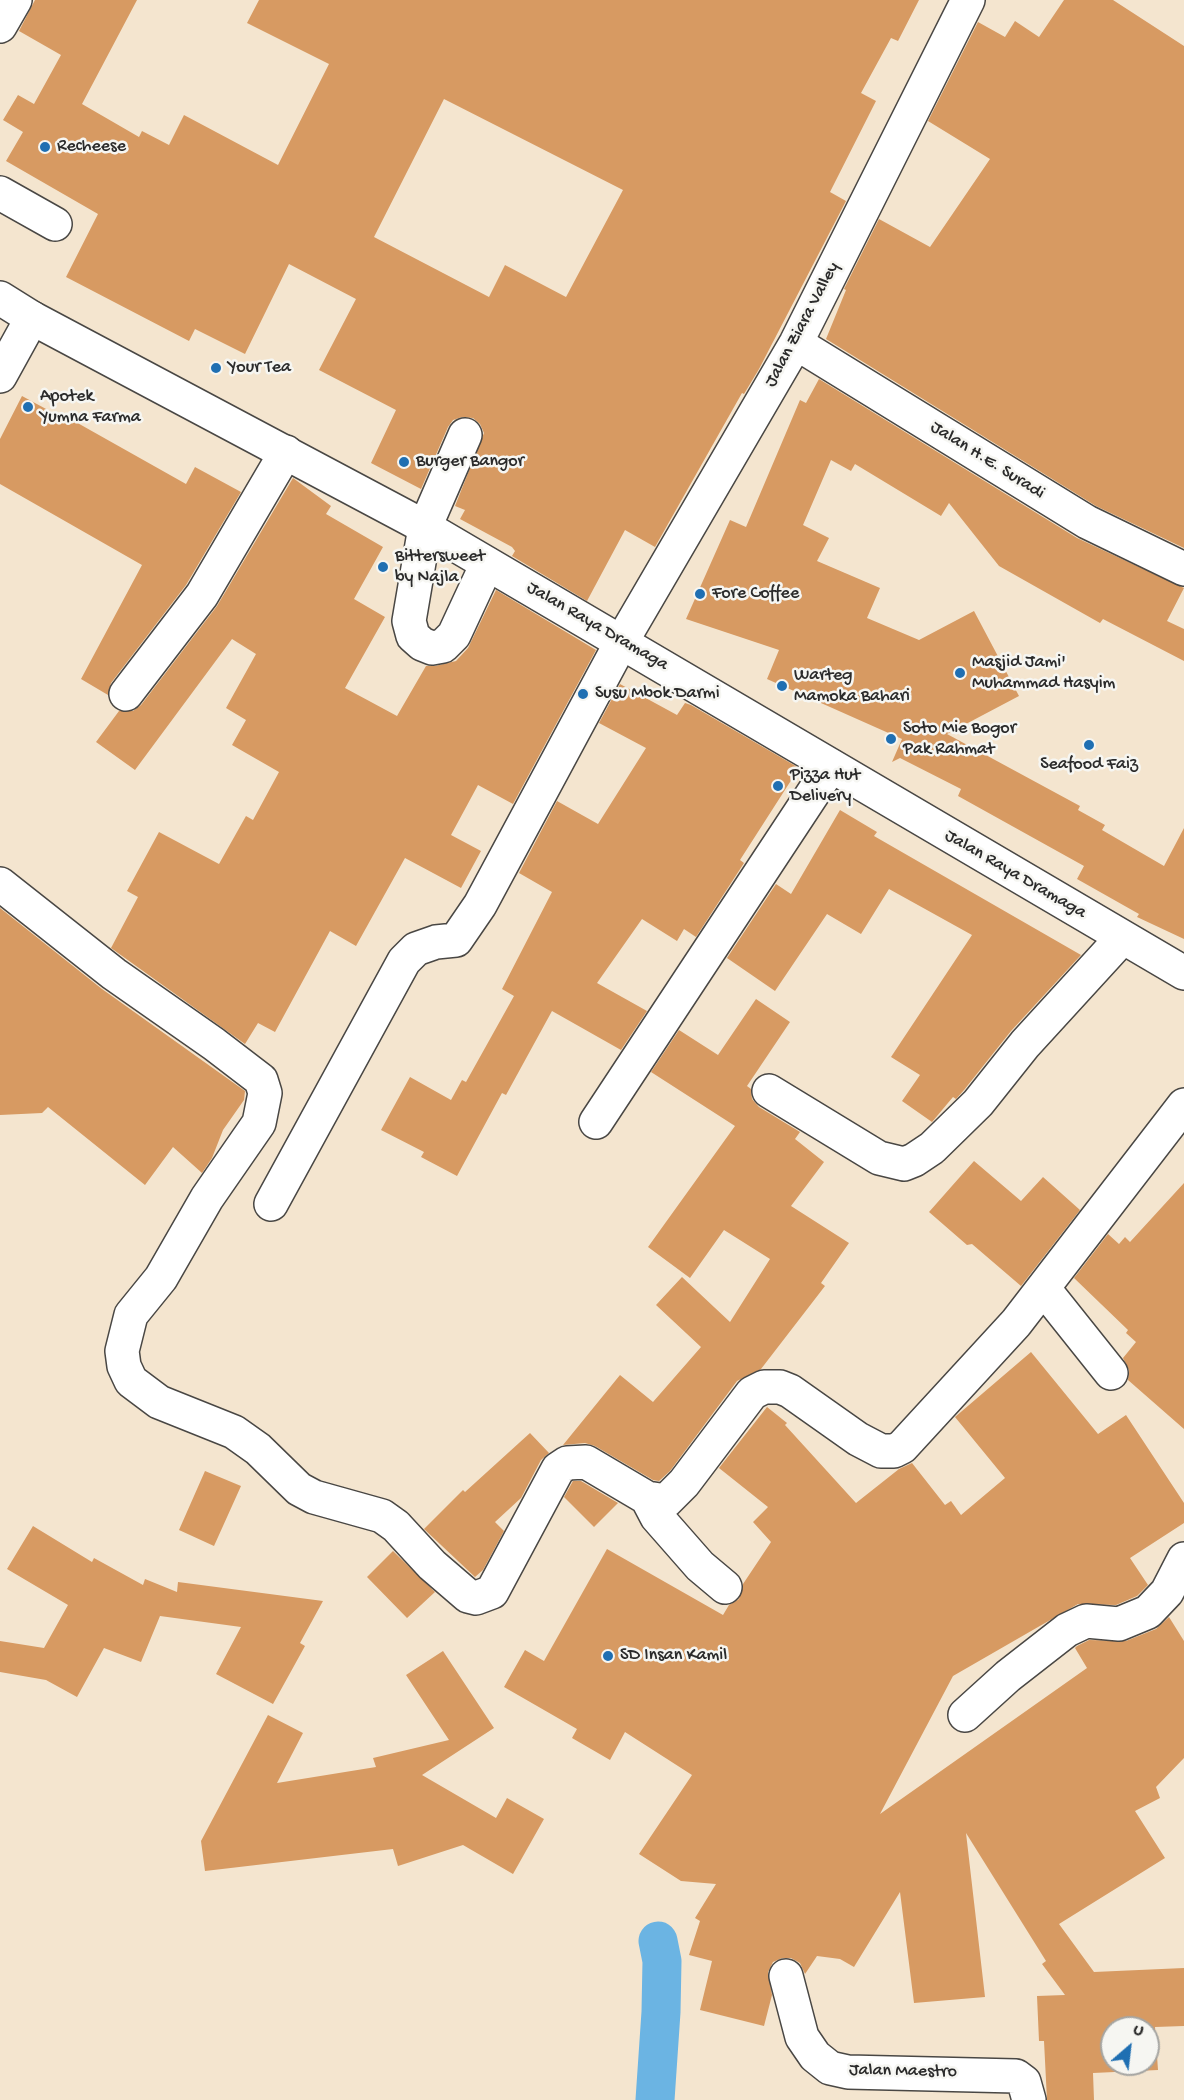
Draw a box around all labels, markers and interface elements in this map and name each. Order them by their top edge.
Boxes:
place label: Recheese [57,136,126,158]
marker: Recheese [38,140,52,154]
street label: Jalan Ziara Valley [761,259,845,391]
place label: Your Tea [228,357,291,379]
marker: Your Tea [209,361,223,375]
place label: Apotek Yumna Farma [40,386,141,428]
marker: Apotek Yumna Farma [21,400,35,414]
street label: Jalan H.E. Suradi [926,417,1048,505]
place label: Burger Bangor [416,451,524,473]
marker: Burger Bangor [397,455,411,469]
place label: Bittersweet by Najla [395,546,485,588]
marker: Bittersweet by Najla [376,560,390,574]
street label: Jalan Raya Dramaga [522,578,672,676]
place label: Fore Coffee [712,583,799,605]
marker: Fore Coffee [693,587,707,601]
place label: Masjid Jami' Muhammad Hasyim [972,652,1115,694]
place label: Warteg Mamoka Bahari [794,665,910,708]
marker: Masjid Jami' Muhammad Hasyim [953,666,967,680]
marker: Warteg Mamoka Bahari [775,679,789,693]
place label: Susu Mbok Darmi [595,683,720,705]
marker: Susu Mbok Darmi [576,687,590,701]
place label: Soto Mie Bogor Pak Rahmat [903,718,1016,760]
marker: Soto Mie Bogor Pak Rahmat [884,732,898,746]
marker: Seafood Faiz [1082,738,1096,752]
place label: Seafood Faiz [1040,754,1138,776]
place label: Pizza Hut Delivery [790,765,860,808]
marker: Pizza Hut Delivery [771,779,785,793]
street label: Jalan Raya Dramaga [940,826,1090,924]
place label: SD Insan Kamil [620,1645,727,1667]
marker: SD Insan Kamil [601,1649,615,1663]
north arrow [1100,2016,1160,2076]
text: U [1129,2021,1146,2042]
street label: Jalan Maestro [849,2060,957,2084]

